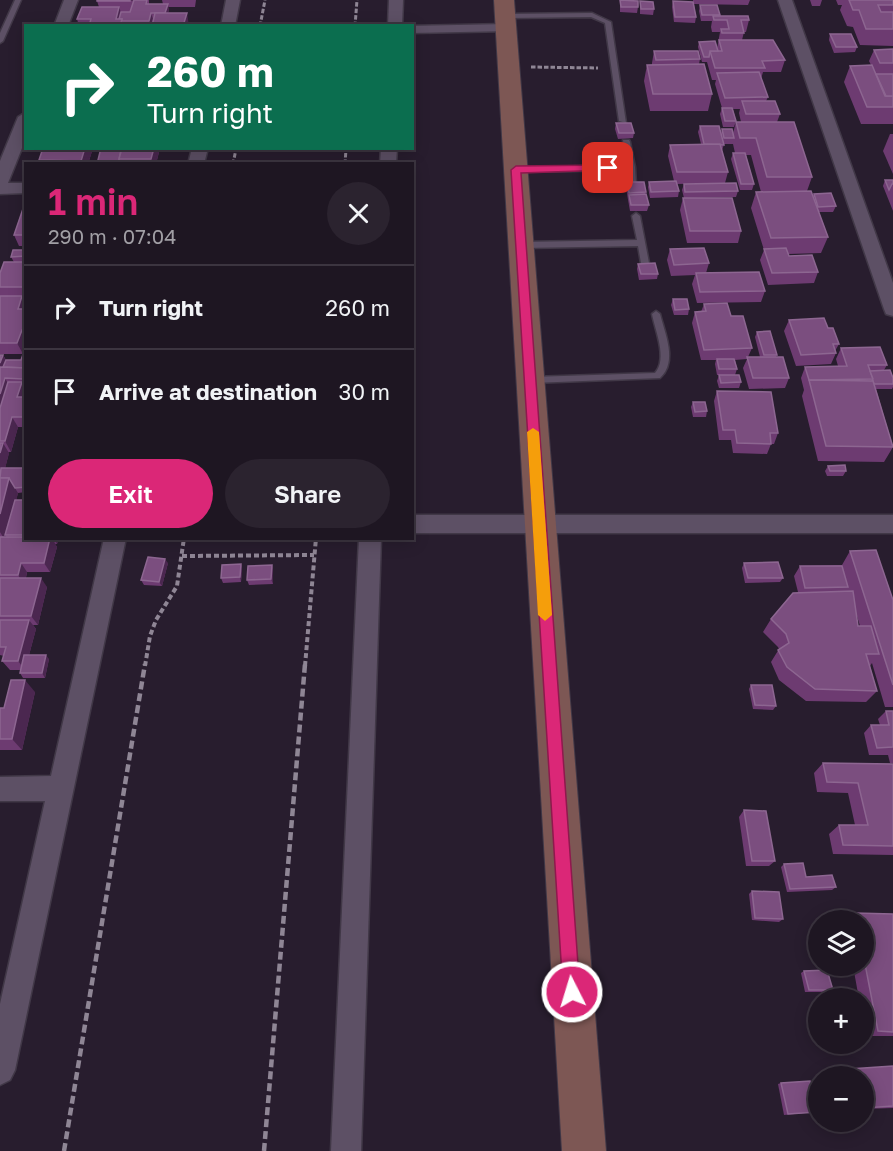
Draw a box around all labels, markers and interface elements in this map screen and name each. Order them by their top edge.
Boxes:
text: 260 m [147,46,274,96]
icon: right [48,48,126,126]
text: Turn right [147,97,273,129]
pin [582,142,633,193]
icon: arrive [591,151,624,184]
text: 1 min [48,180,138,223]
button: close [327,182,390,245]
text: 290 m · 07:04 [48,224,176,248]
icon: right [48,291,81,324]
text: Turn right [99,294,203,321]
text: 260 m [325,294,390,321]
icon: arrive [48,375,81,408]
text: Arrive at destination [99,378,317,405]
text: 30 m [339,378,390,405]
button: Exit [48,459,213,528]
button: Share [225,459,390,528]
map controls [808,910,874,1132]
button: layers [808,910,874,976]
position arrow [540,960,604,1024]
button: + [808,988,874,1054]
button: − [808,1066,874,1132]

